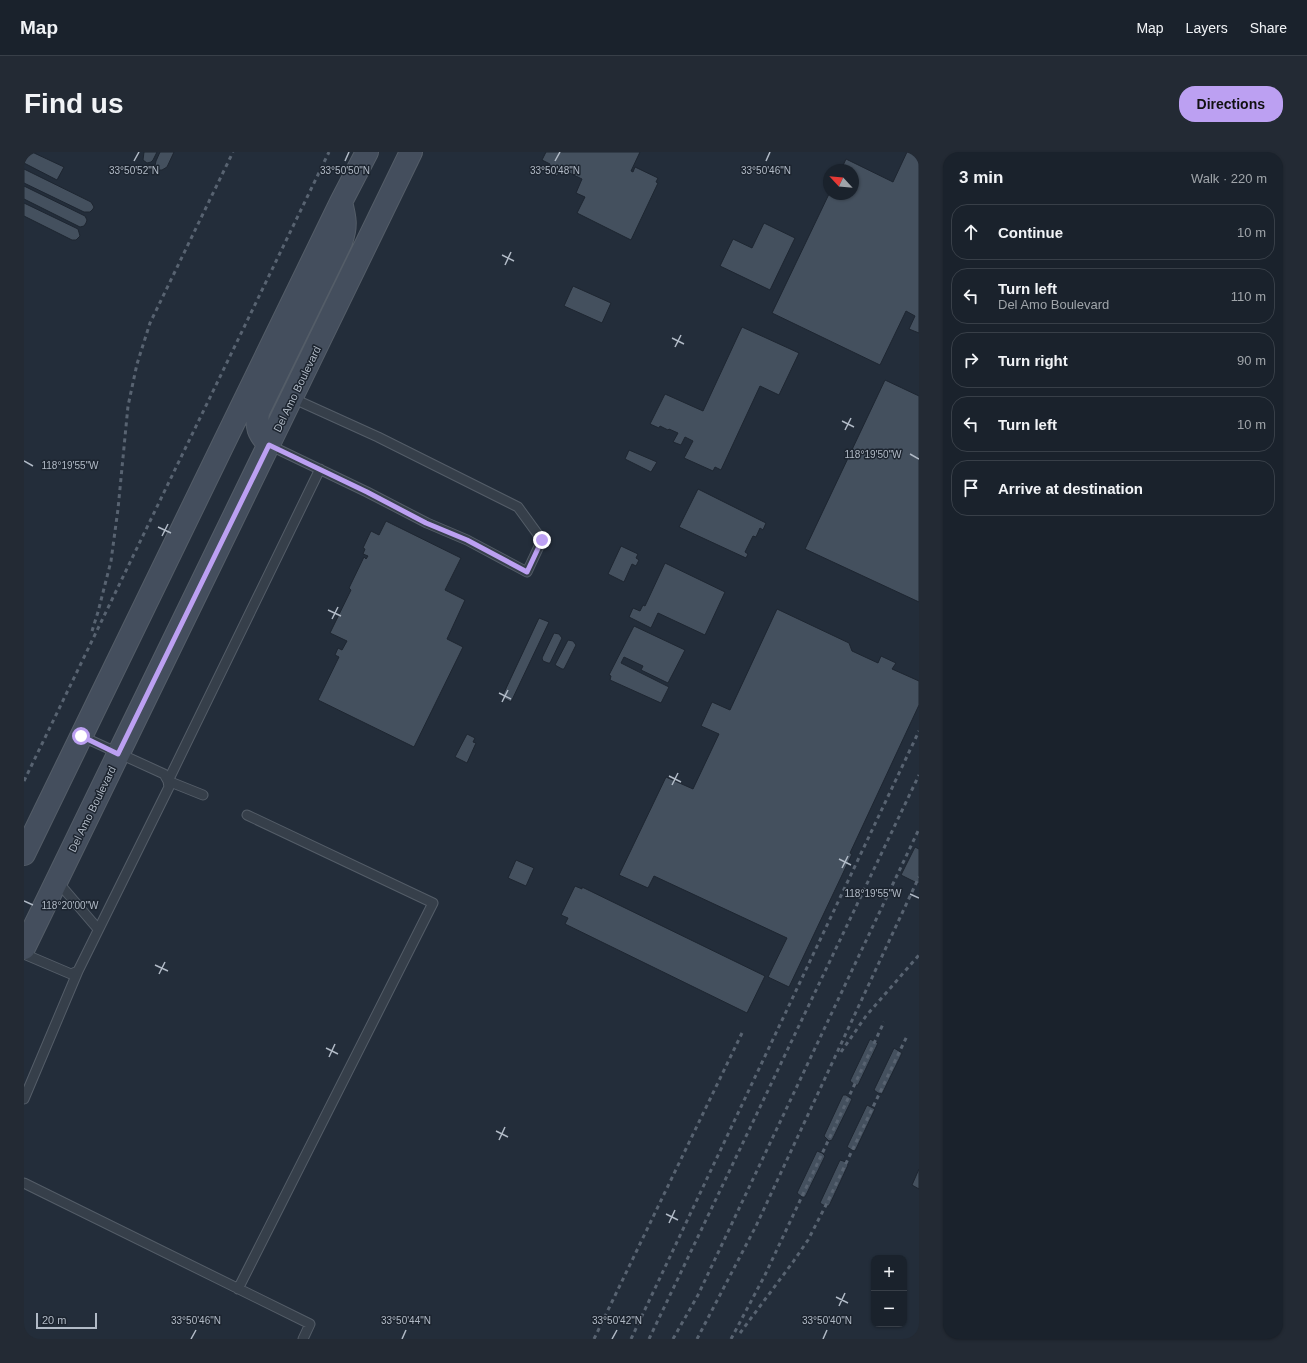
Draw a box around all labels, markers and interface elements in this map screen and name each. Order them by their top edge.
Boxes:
text: Map [20,17,58,38]
text: Map [1136,20,1164,36]
text: Layers [1186,20,1228,36]
text: Share [1250,20,1287,36]
button: Directions [1179,86,1283,122]
text: Find us [24,88,124,119]
north arrow [823,164,859,200]
text: 33°50'52"N [109,165,159,176]
text: 33°50'50"N [320,165,370,176]
text: 33°50'48"N [530,165,580,176]
text: 33°50'46"N [741,165,791,176]
text: 3 min [959,168,1003,187]
text: Walk · 220 m [1191,171,1267,186]
icon: ahead [960,221,982,243]
text: Continue [998,224,1063,241]
text: 10 m [1237,225,1266,240]
text: Turn left [998,280,1057,297]
icon: left [960,285,982,307]
text: 110 m [1231,289,1266,304]
text: Del Amo Boulevard [998,297,1109,312]
street label: Del Amo Boulevard [271,344,323,434]
icon: right [960,349,982,371]
text: Turn right [998,352,1068,369]
text: 90 m [1237,353,1266,368]
icon: left [960,413,982,435]
text: Turn left [998,416,1057,433]
text: 10 m [1237,417,1266,432]
text: 118°19'50"W [844,449,902,460]
text: 118°19'55"W [41,460,99,471]
icon: arrive [960,477,982,499]
text: Arrive at destination [998,480,1143,497]
route end [533,531,551,549]
route start [72,727,90,745]
street label: Del Amo Boulevard [66,764,118,854]
text: 118°19'55"W [844,888,902,899]
text: 118°20'00"W [41,900,99,911]
map controls [871,1255,907,1327]
button: + [871,1255,907,1291]
button: − [871,1291,907,1327]
scale bar [36,1311,97,1330]
text: 20 m [42,1314,66,1326]
text: 33°50'46"N [171,1315,221,1326]
text: 33°50'44"N [381,1315,431,1326]
text: 33°50'42"N [592,1315,642,1326]
text: 33°50'40"N [802,1315,852,1326]

